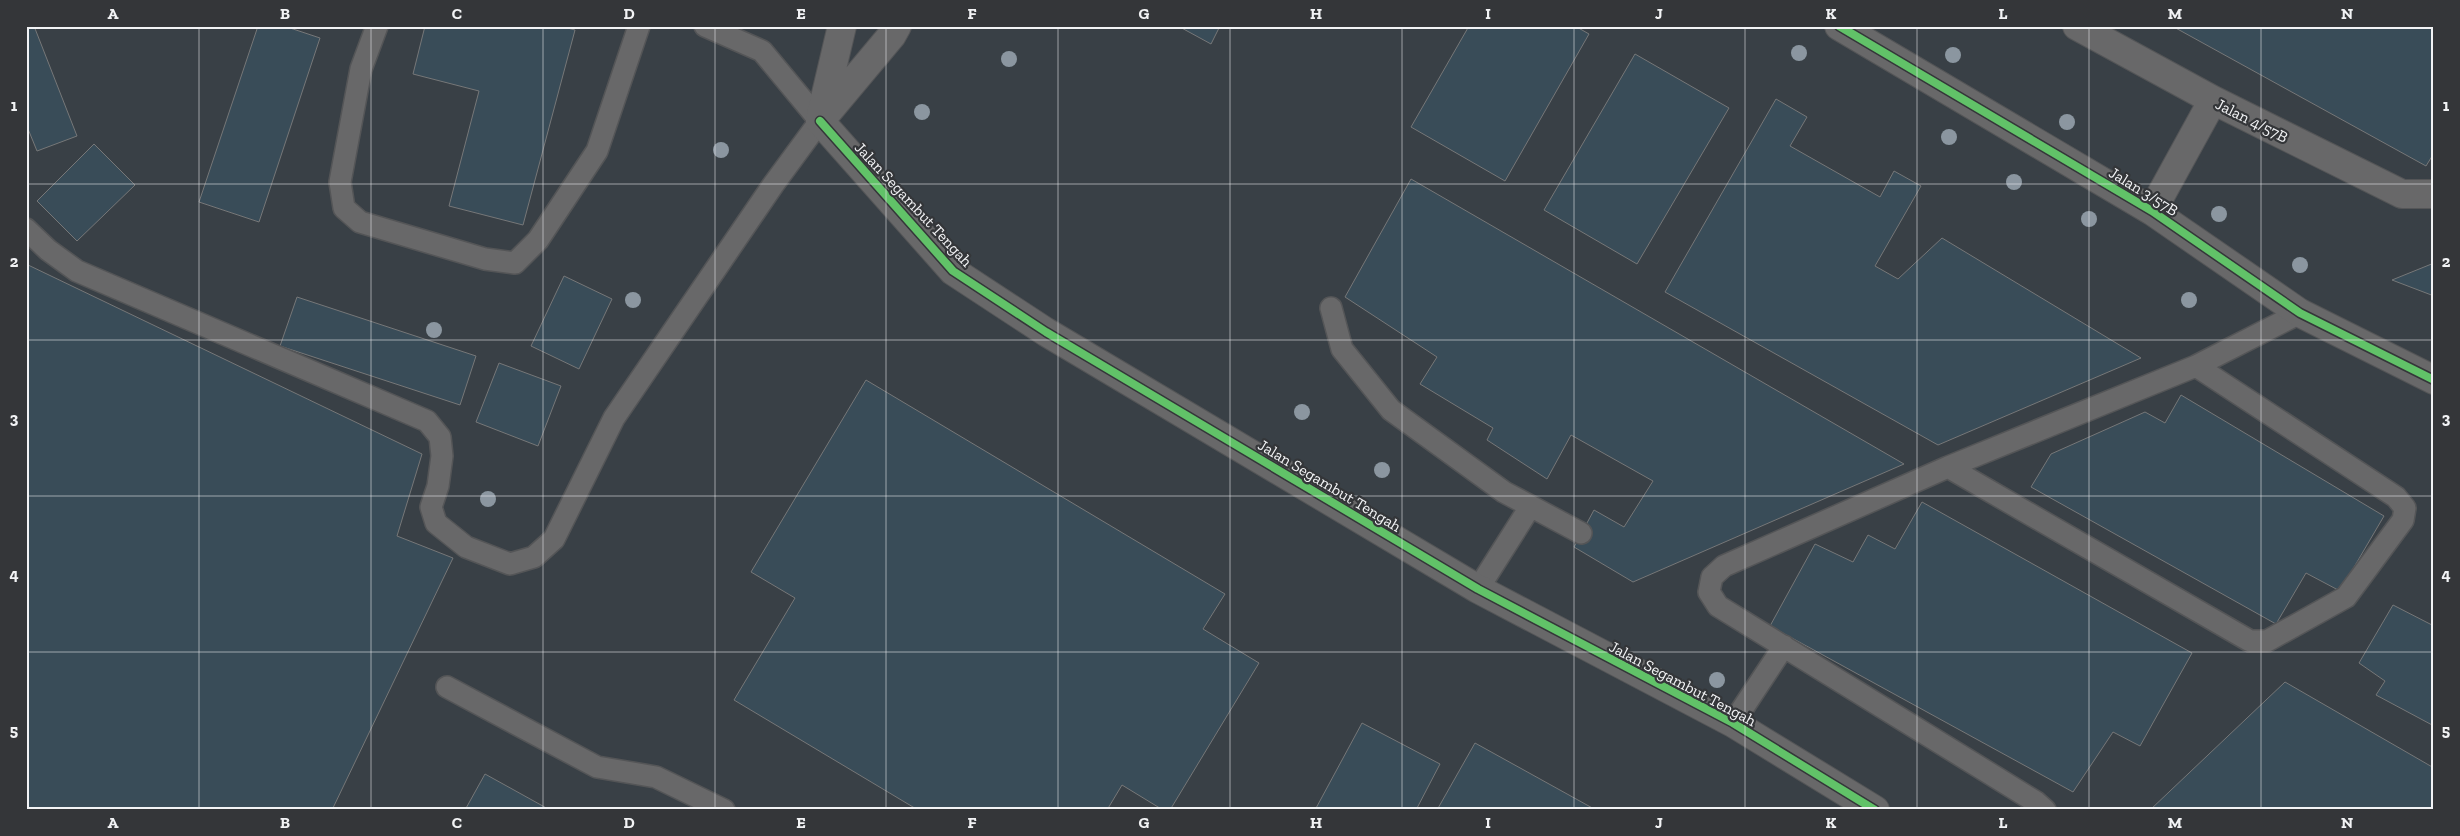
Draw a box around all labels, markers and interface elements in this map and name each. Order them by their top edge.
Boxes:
text: A [108,4,119,23]
text: B [280,4,290,23]
text: C [452,4,462,23]
text: D [623,4,635,23]
text: E [796,4,806,23]
text: F [967,4,977,23]
text: G [1139,4,1150,23]
text: H [1310,4,1322,23]
text: I [1485,4,1491,23]
text: J [1655,4,1663,23]
text: K [1826,4,1837,23]
text: L [1999,4,2008,23]
text: M [2168,4,2182,23]
text: N [2341,4,2353,23]
street label: Jalan 4/57B [2212,94,2291,147]
text: 1 [11,96,18,115]
text: 1 [2443,96,2450,115]
street label: Jalan Segambut Tengah [851,138,976,271]
street label: Jalan 3/57B [2106,163,2182,220]
text: 2 [10,252,19,271]
text: 2 [2442,252,2451,271]
text: 3 [10,409,19,428]
text: 3 [2442,409,2451,428]
street label: Jalan Segambut Tengah [1255,435,1405,536]
text: 4 [9,565,19,584]
text: 4 [2441,565,2451,584]
street label: Jalan Segambut Tengah [1606,637,1759,730]
text: 5 [10,721,18,740]
text: 5 [2442,721,2450,740]
text: A [108,813,119,832]
text: B [280,813,290,832]
text: C [452,813,462,832]
text: D [623,813,635,832]
text: E [796,813,806,832]
text: F [967,813,977,832]
text: G [1139,813,1150,832]
text: H [1310,813,1322,832]
text: I [1485,813,1491,832]
text: J [1655,813,1663,832]
text: K [1826,813,1837,832]
text: L [1999,813,2008,832]
text: M [2168,813,2182,832]
text: N [2341,813,2353,832]

